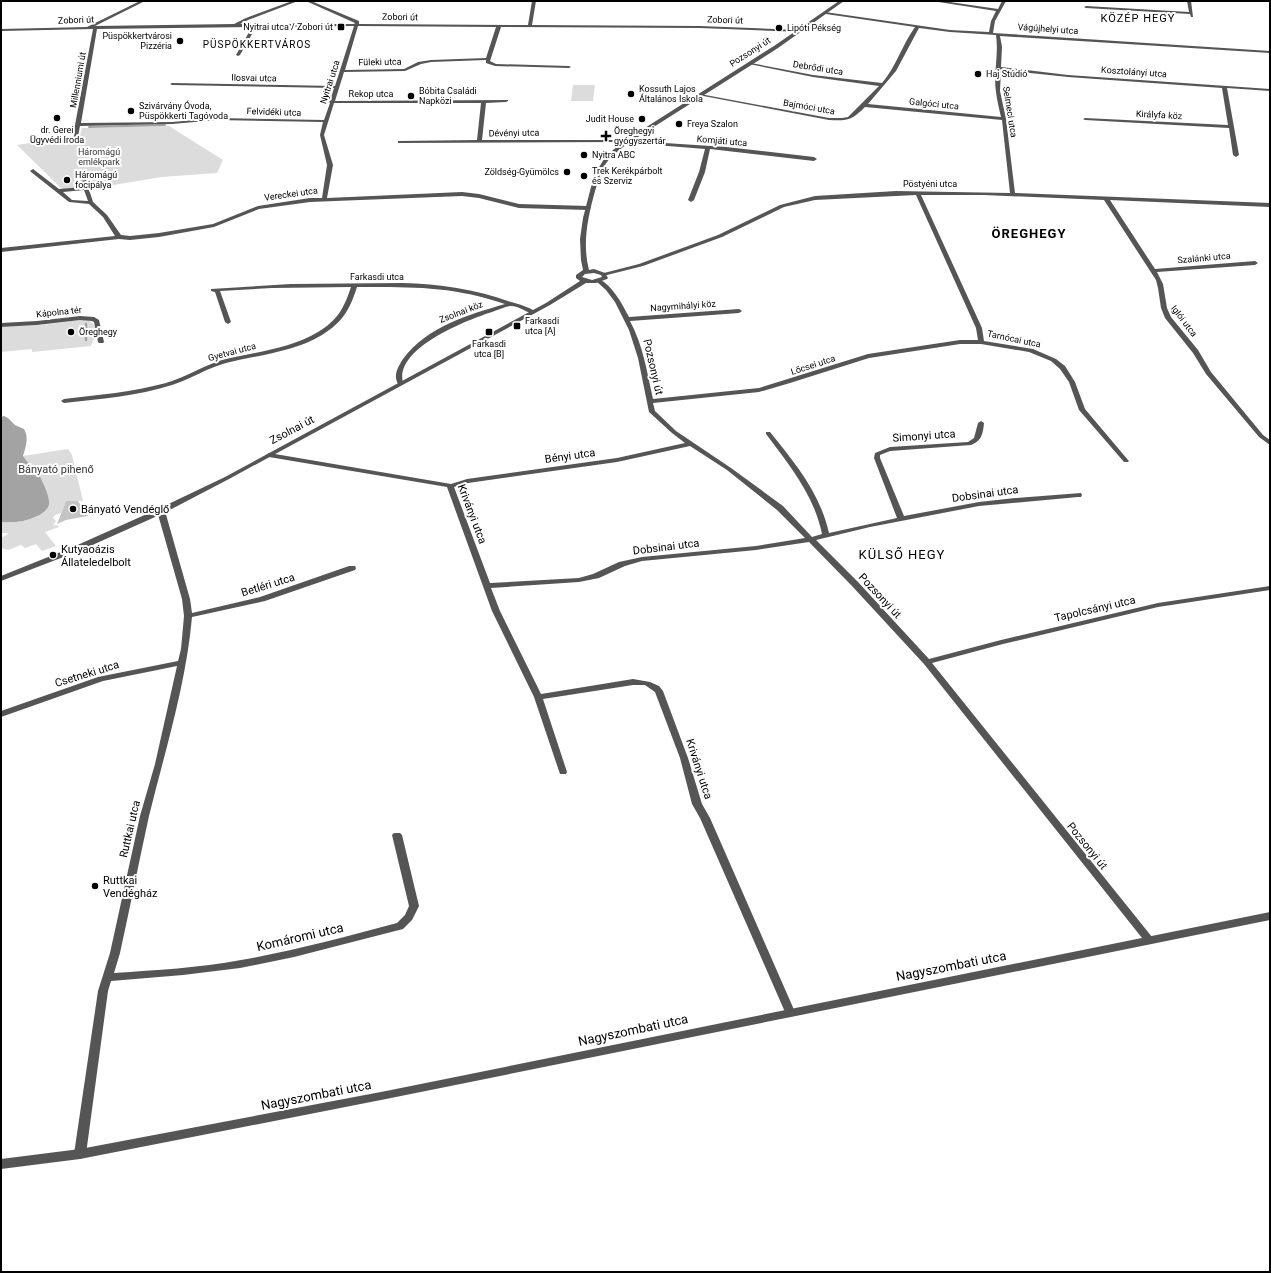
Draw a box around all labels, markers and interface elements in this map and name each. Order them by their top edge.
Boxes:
street label: Zobori út [382,12,418,22]
district label: KÖZÉP HEGY [1101,12,1175,25]
street label: Zobori út [58,14,94,26]
street label: Zobori út [707,14,743,26]
place label: Nyitrai utca / Zobori út [243,22,333,32]
marker: Nyitrai utca / Zobori út [336,22,346,32]
street label: Vágújhelyi utca [1017,22,1079,36]
marker: Lipóti Pékség [774,23,784,33]
place label: Lipóti Pékség [787,23,841,33]
place label: Püspökkertvárosi Pizzéria [102,31,172,51]
street label: Pozsonyi út [728,35,772,69]
marker: Püspökkertvárosi Pizzéria [175,36,185,46]
district label: PÜSPÖKKERTVÁROS [203,38,311,50]
street label: Millenniumi út [68,51,88,109]
street label: Füleki utca [358,57,402,67]
street label: Nyitrai utca [318,59,342,105]
street label: Debrődi utca [792,59,844,77]
street label: Kosztolányi utca [1101,65,1167,79]
marker: Haj Stúdió [973,69,983,79]
place label: Haj Stúdió [986,69,1027,79]
street label: Ilosvai utca [231,73,277,83]
place label: Kossuth Lajos Általános Iskola [639,84,703,104]
place label: Bóbita Családi Napközi [419,86,477,106]
street label: Selmeci utca [1001,86,1019,138]
street label: Rekop utca [349,89,394,99]
marker: Kossuth Lajos Általános Iskola [626,89,636,99]
marker: Bóbita Családi Napközi [406,91,416,101]
street label: Galgóci utca [909,96,960,112]
street label: Bajmóci utca [782,98,836,116]
place label: Szivárvány Óvoda, Püspökkerti Tagóvoda [139,100,228,121]
marker: Szivárvány Óvoda, Püspökkerti Tagóvoda [126,106,136,116]
street label: Felvidéki utca [246,106,302,118]
street label: Királyfa köz [1136,109,1183,121]
marker: dr. Gerei Ügyvédi Iroda [52,113,62,123]
place label: Judit House [586,114,634,124]
marker: Judit House [637,114,647,124]
marker: Freya Szalon [674,119,684,129]
place label: Freya Szalon [687,119,738,129]
place label: dr. Gerei Ügyvédi Iroda [30,125,84,145]
place label: Öreghegyi gyógyszertár [614,126,666,146]
street label: Dévényi utca [488,128,540,138]
marker: Öreghegyi gyógyszertár [601,131,611,141]
street label: Komjáti utca [696,134,748,148]
park label: Háromágú emlékpark [78,147,120,167]
marker: Nyitra ABC [579,150,589,160]
place label: Nyitra ABC [592,150,635,160]
place label: Trek Kerékpárbolt és Szerviz [592,166,663,186]
place label: Zöldség-Gyümölcs [484,167,559,177]
marker: Zöldség-Gyümölcs [562,167,572,177]
place label: Háromágú focipálya [75,170,117,190]
marker: Trek Kerékpárbolt és Szerviz [579,171,589,181]
marker: Háromágú focipálya [62,175,72,185]
street label: Pöstyéni utca [903,179,957,189]
street label: Vereckei utca [264,185,318,203]
district label: ÖREGHEGY [992,226,1066,241]
street label: Szalánki utca [1177,251,1231,265]
street label: Farkasdi utca [350,272,404,282]
street label: Zsolnai köz [438,299,485,325]
street label: Nagymihályi köz [650,299,717,313]
street label: Iglói utca [1169,303,1199,339]
street label: Kápolna tér [36,305,82,319]
place label: Farkasdi utca [A] [525,316,559,336]
marker: Farkasdi utca [A] [512,321,522,331]
marker: Öreghegy [66,327,76,337]
place label: Öreghegy [79,327,118,337]
marker: Farkasdi utca [B] [484,327,494,337]
street label: Tarnócai utca [986,328,1042,350]
street label: Pozsonyi út [640,338,666,397]
place label: Farkasdi utca [B] [472,339,506,359]
street label: Gyetvai utca [207,341,257,363]
street label: Lőcsei utca [790,353,837,377]
street label: Zsolnai út [268,413,317,447]
street label: Simonyi utca [892,427,956,445]
street label: Bényi utca [544,446,596,466]
park label: Bányató pihenő [18,463,94,476]
street label: Kriványi utca [455,482,489,546]
street label: Dobsinai utca [951,483,1019,505]
place label: Bányató Vendéglő [81,503,169,516]
marker: Bányató Vendéglő [68,504,78,514]
street label: Dobsinai utca [632,536,700,558]
place label: Kutyaoázis Állateledelbolt [61,543,131,569]
district label: KÜLSŐ HEGY [859,547,945,562]
marker: Kutyaoázis Állateledelbolt [48,550,58,560]
street label: Betléri utca [240,571,296,599]
street label: Pozsonyi út [856,571,904,621]
street label: Tapolcsányi utca [1053,593,1137,625]
street label: Csetneki utca [53,658,121,690]
street label: Kriványi utca [683,737,715,801]
street label: Ruttkai utca [117,799,143,859]
street label: Pozsonyi út [1064,820,1110,872]
place label: Ruttkai Vendégház [103,874,158,900]
marker: Ruttkai Vendégház [90,881,100,891]
street label: Komáromi utca [255,920,345,954]
street label: Nagyszombati utca [895,948,1007,984]
street label: Nagyszombati utca [577,1011,689,1049]
street label: Nagyszombati utca [260,1077,372,1113]

